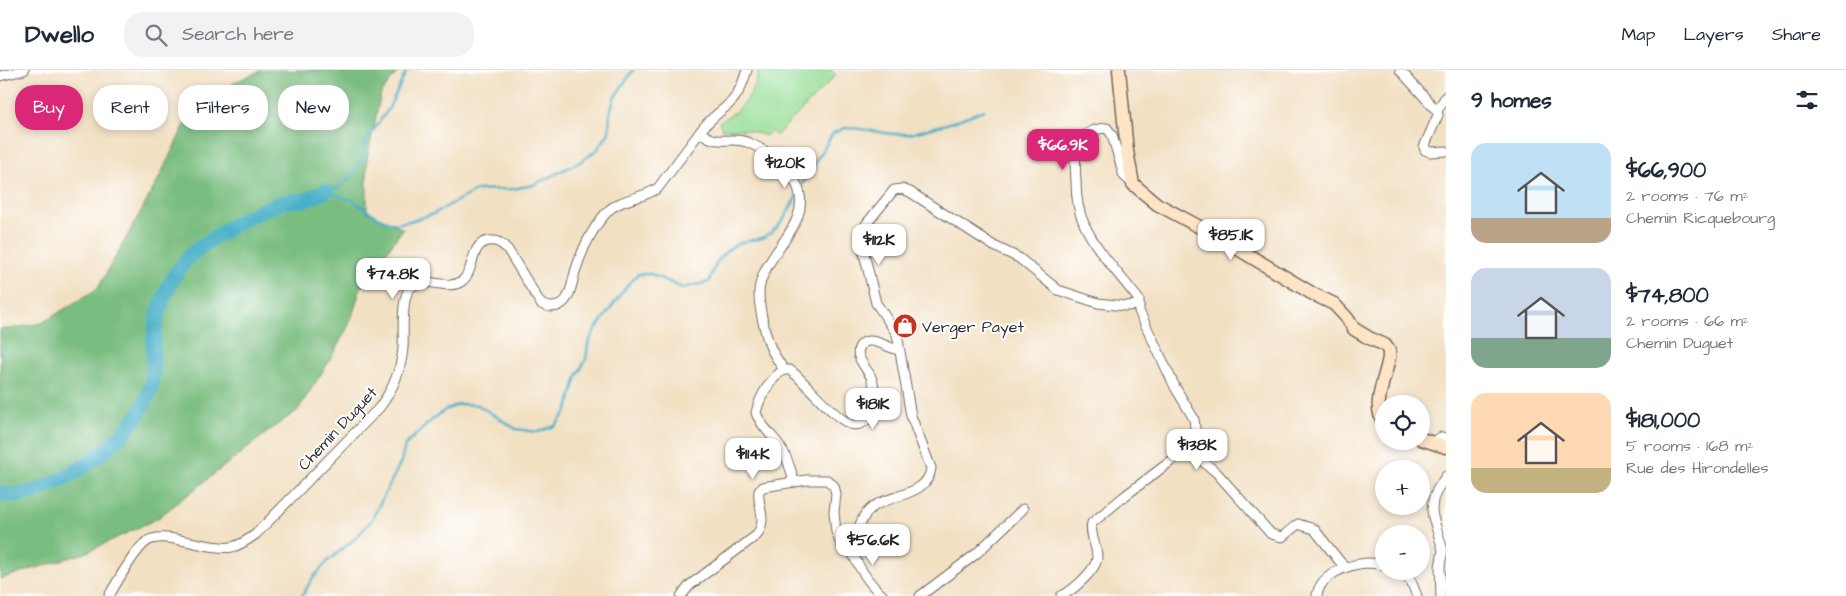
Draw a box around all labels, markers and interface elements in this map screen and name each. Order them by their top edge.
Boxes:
search box [124,12,474,57]
text: Dwello [25,18,94,52]
icon: search [142,21,170,49]
text: Search here [182,21,294,48]
text: Map [1621,22,1655,47]
text: Layers [1683,22,1744,47]
text: Share [1772,22,1821,47]
chip: Buy [15,85,83,130]
chip: Rent [93,85,168,130]
chip: Filters [178,85,268,130]
chip: New [278,85,349,130]
text: 9 homes [1471,86,1552,115]
icon: filters [1793,86,1821,114]
pin: $66.9K [1022,128,1104,171]
text: $66.9K [1038,134,1088,156]
pin: $120K [750,146,820,189]
text: $120K [765,152,805,174]
text: $66,900 [1626,156,1706,185]
icon: home [1511,163,1571,223]
text: 2 rooms · 76 m² [1626,185,1749,207]
text: Chemin Ricquebourg [1626,207,1775,229]
pin: $85.1K [1190,218,1272,261]
pin: $112K [844,224,914,266]
text: $85.1K [1209,224,1253,246]
text: $112K [863,229,895,251]
pin: $74.8K [352,258,434,300]
text: $74.8K [367,263,419,285]
text: $74,800 [1626,281,1709,310]
icon: home [1511,288,1571,348]
text: 2 rooms · 66 m² [1626,310,1749,332]
shop icon: Verger Payet [892,313,918,339]
place label: Verger Payet [922,316,1024,339]
text: Chemin Duguet [1626,332,1733,354]
street label: Chemin Duguet [293,382,383,476]
pin: $181K [838,388,908,430]
text: $181K [856,393,890,415]
map controls [1375,395,1430,580]
button: locate [1375,395,1430,450]
text: $181,000 [1626,406,1700,435]
icon: home [1511,413,1571,473]
pin: $138K [1162,428,1232,471]
text: $138K [1177,434,1217,456]
text: 5 rooms · 168 m² [1626,435,1753,457]
pin: $114K [718,438,788,480]
text: $114K [736,443,770,465]
text: Rue des Hirondelles [1626,457,1768,479]
button: + [1375,460,1430,515]
pin: $56.6K [832,524,914,566]
button: − [1375,525,1430,580]
text: $56.6K [847,529,899,551]

